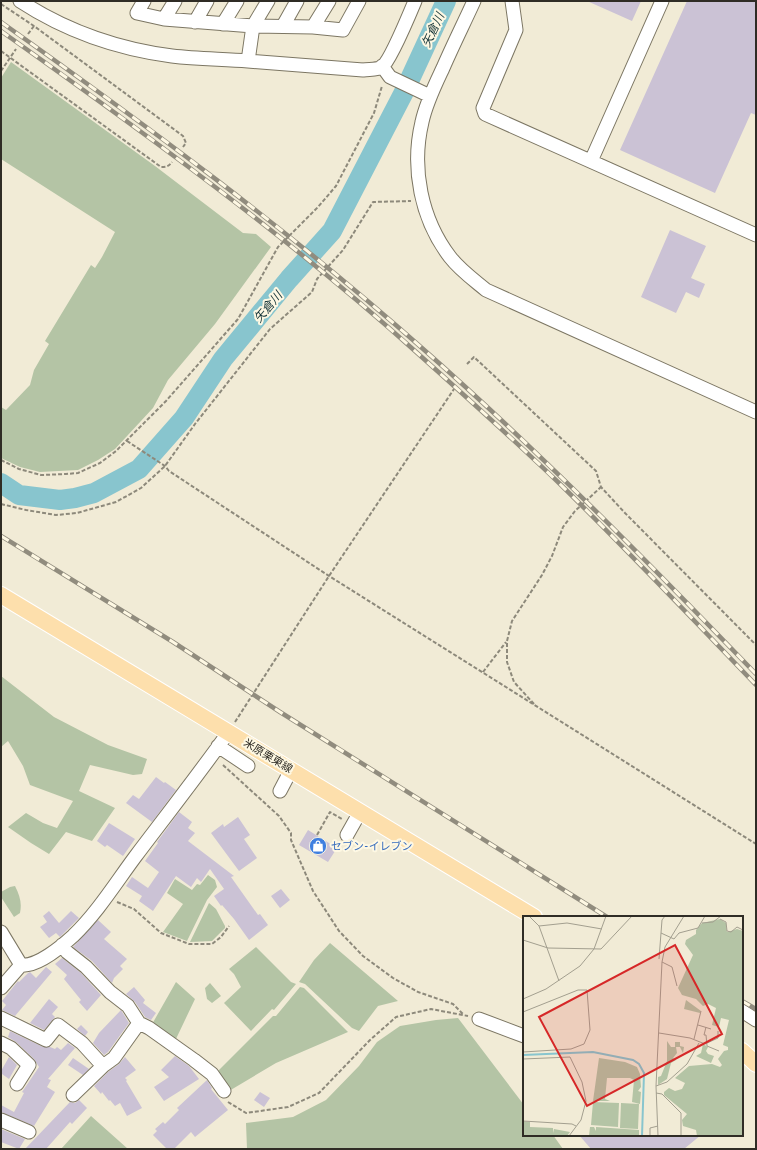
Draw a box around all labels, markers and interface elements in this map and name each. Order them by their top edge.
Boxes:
water label: 矢倉川 [419,9,448,49]
water label: 矢倉川 [251,287,286,325]
street label: 米原栗東線 [241,736,295,776]
shop icon: セブン-イレブン [308,836,328,856]
place label: セブン-イレブン [331,840,413,853]
inset map [523,916,743,1136]

